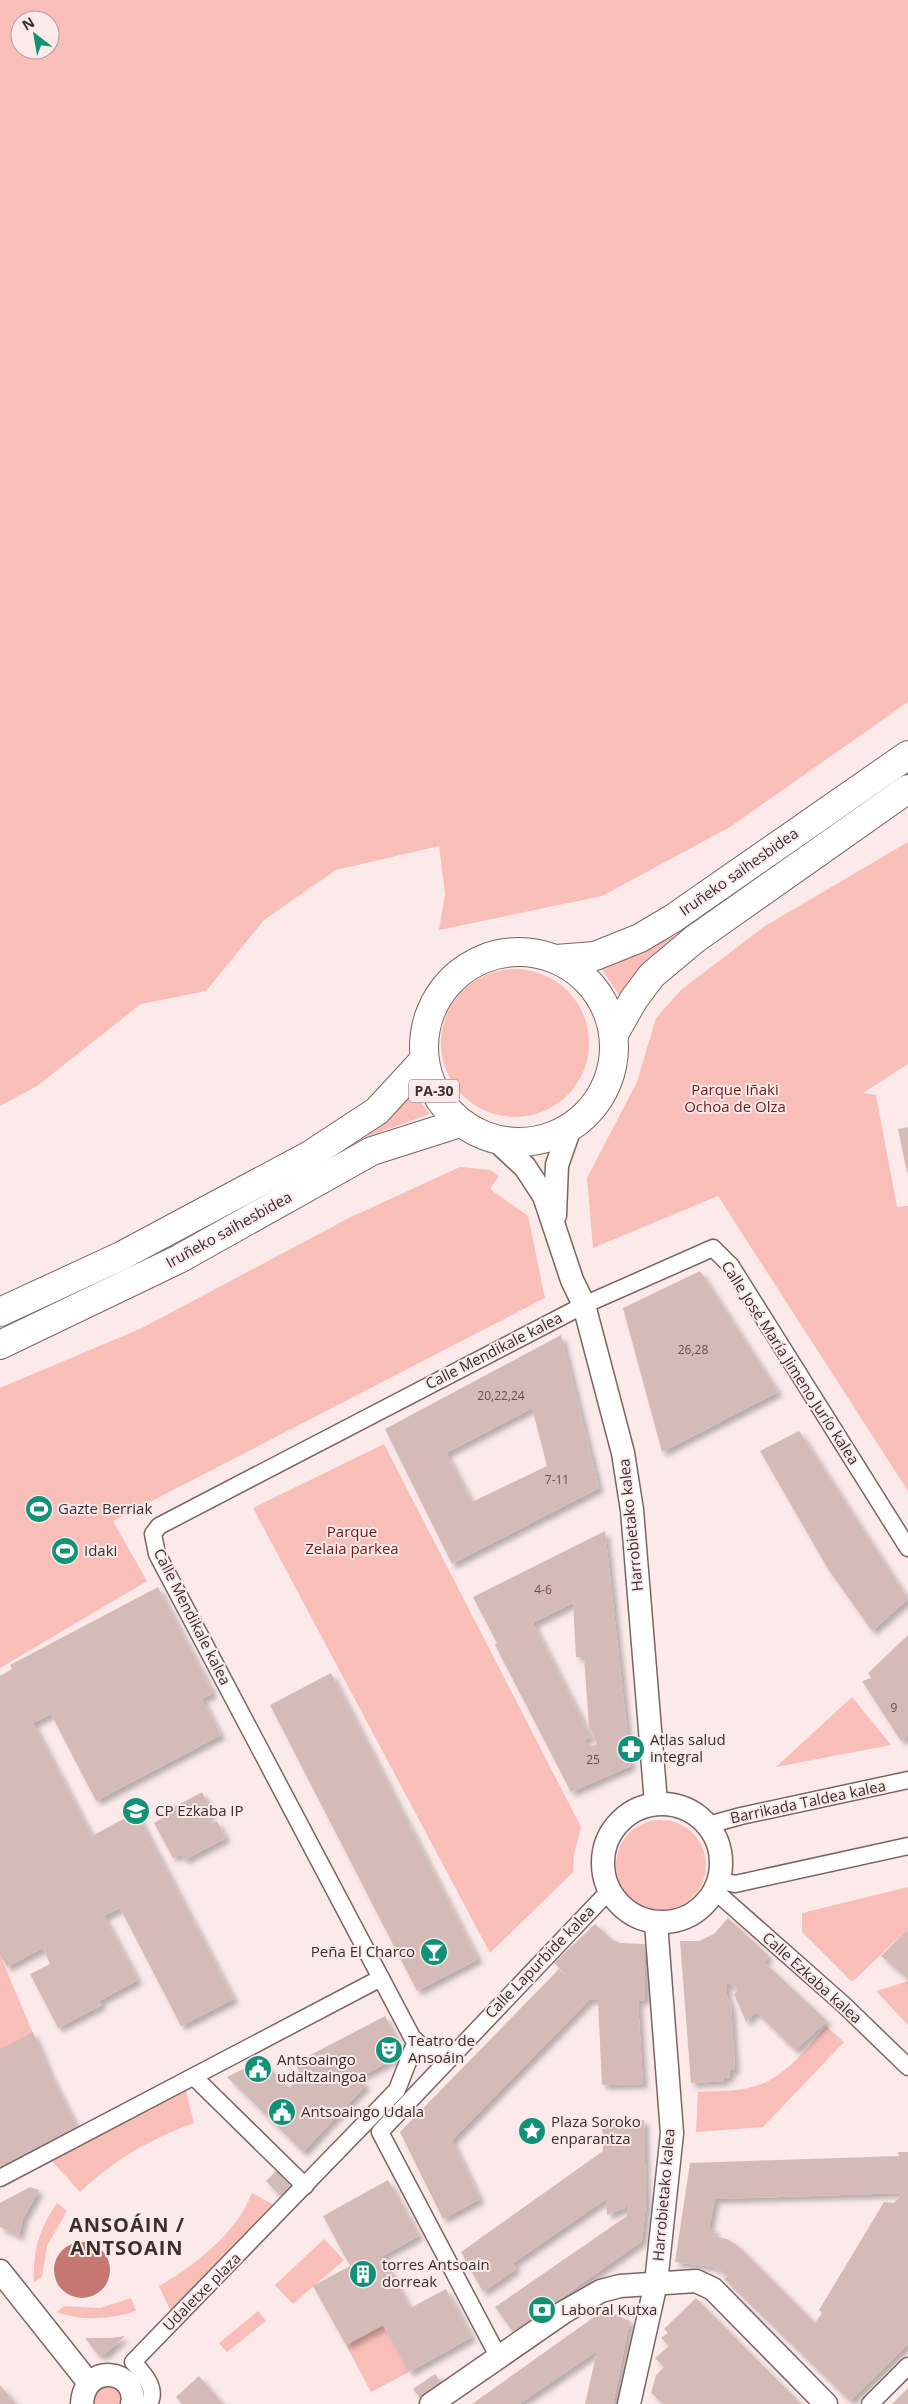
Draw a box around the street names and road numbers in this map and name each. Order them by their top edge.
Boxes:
street label: Iruñeko saihesbidea [675,823,802,920]
road number: PA-30 [409,1080,459,1102]
street label: Iruñeko saihesbidea [162,1186,295,1272]
street label: Calle José María Jimeno Jurío kalea [717,1257,864,1468]
street label: Calle Mendikale kalea [422,1307,565,1393]
street label: Harrobietako kalea [613,1458,647,1592]
street label: Calle Mendikale kalea [150,1545,236,1688]
street label: Barrikada Taldea kalea [728,1775,887,1827]
street label: Calle Lapurbide kalea [480,1901,598,2022]
street label: Calle Ezkaba kalea [759,1927,867,2027]
street label: Harrobietako kalea [647,2128,679,2262]
street label: Udaletxe plaza [158,2248,245,2335]

